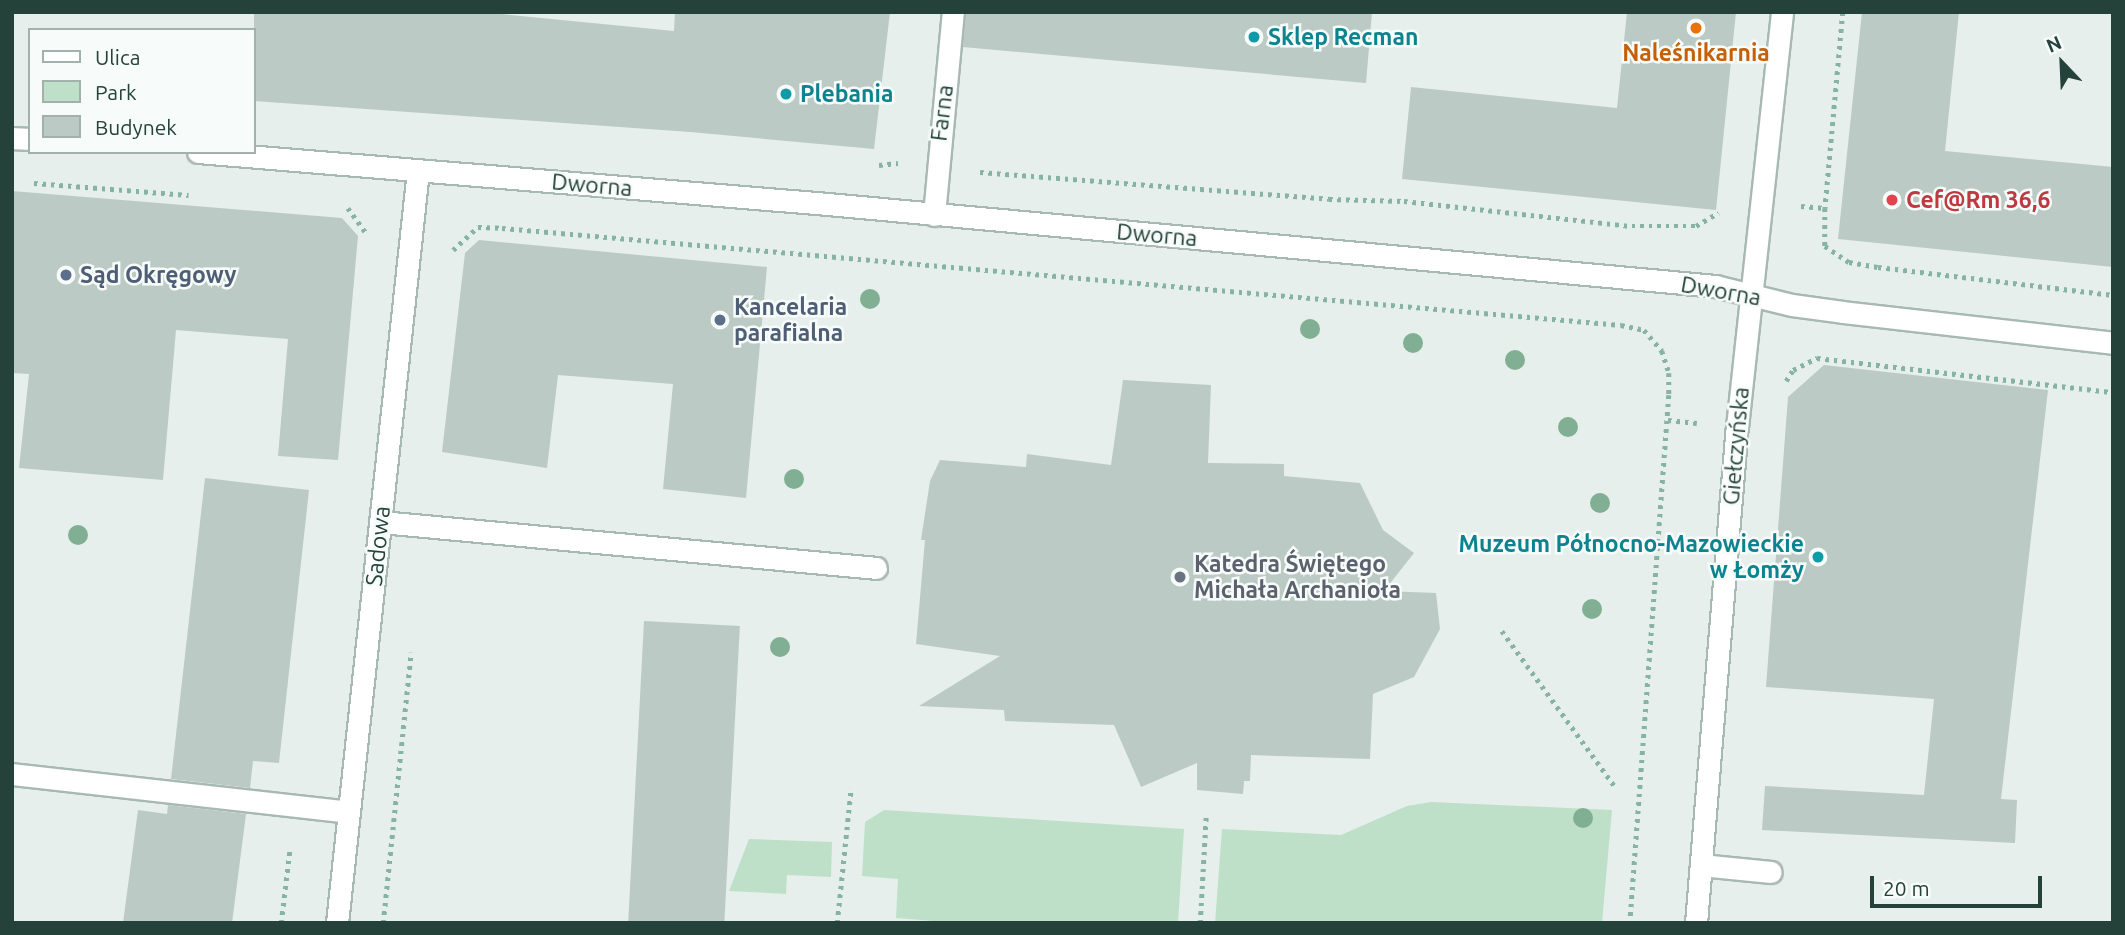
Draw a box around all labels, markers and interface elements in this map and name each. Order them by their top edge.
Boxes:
marker: Naleśnikarnia [1688,20,1704,36]
place label: Sklep Recman [1268,23,1418,51]
legend [28,28,256,154]
north arrow [2027,28,2097,98]
marker: Sklep Recman [1246,29,1262,45]
text: N [2043,31,2065,57]
place label: Naleśnikarnia [1622,39,1770,67]
text: Ulica [95,45,140,69]
text: Park [95,80,137,104]
place label: Plebania [800,80,893,108]
street label: Farna [925,83,959,143]
marker: Plebania [778,86,794,102]
text: Budynek [95,115,177,139]
street label: Dworna [550,168,634,202]
place label: Cef@Rm 36,6 [1906,186,2050,214]
marker: Cef@Rm 36,6 [1884,192,1900,208]
street label: Dworna [1115,218,1199,252]
place label: Sąd Okręgowy [80,261,236,289]
marker: Sąd Okręgowy [58,267,74,283]
street label: Dworna [1679,270,1763,312]
place label: Kancelaria parafialna [734,293,847,347]
marker: Kancelaria parafialna [712,312,728,328]
street label: Giełczyńska [1717,386,1755,506]
street label: Sadowa [360,505,396,587]
place label: Muzeum Północno-Mazowieckie w Łomży [1459,530,1804,584]
marker: Muzeum Północno-Mazowieckie w Łomży [1810,549,1826,565]
place label: Katedra Świętego Michała Archanioła [1194,550,1401,604]
marker: Katedra Świętego Michała Archanioła [1172,569,1188,585]
scale bar [1873,862,2044,906]
text: 20 m [1883,876,1930,900]

